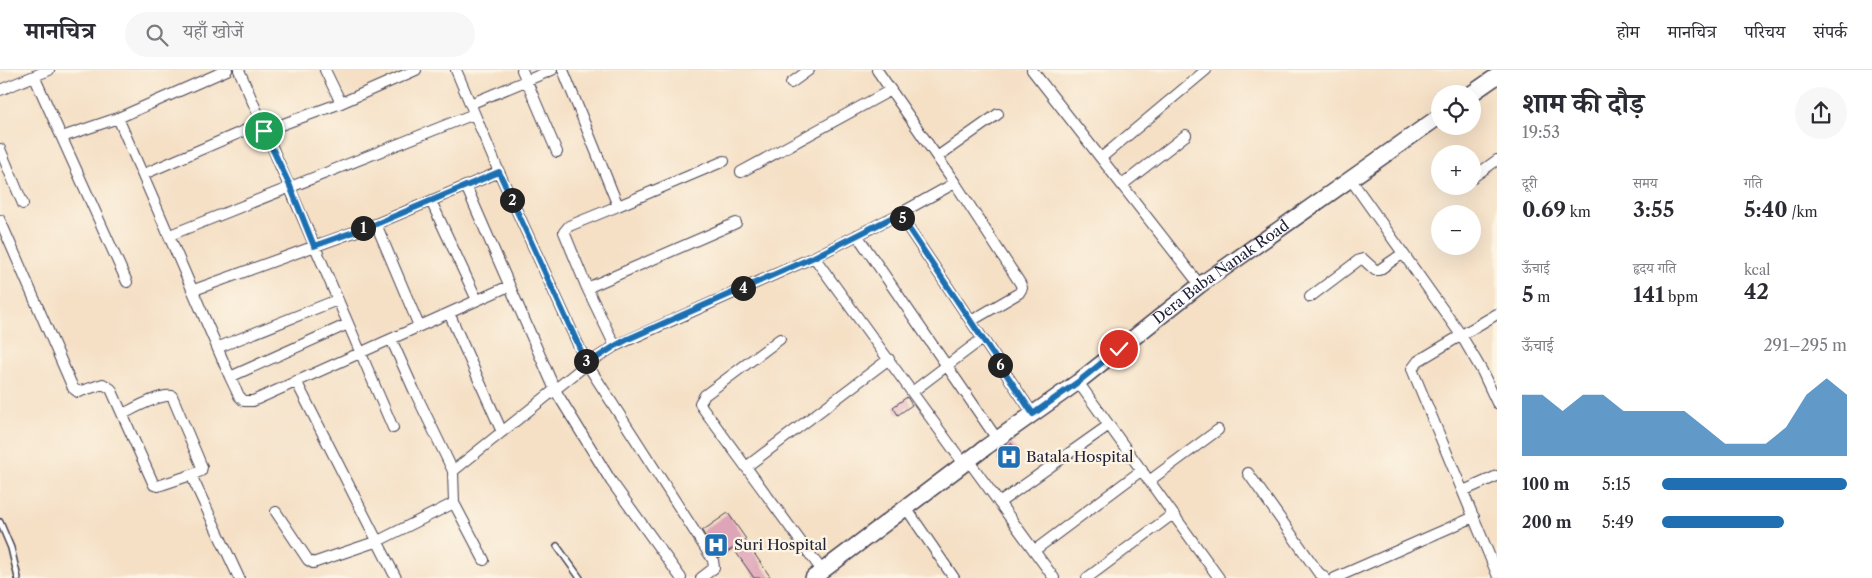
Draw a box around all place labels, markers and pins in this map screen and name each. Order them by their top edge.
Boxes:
pin [243,110,285,152]
pin: 2 [500,188,524,212]
pin: 5 [890,206,914,230]
pin: 1 [350,216,376,240]
pin: 4 [730,276,756,300]
pin [1098,328,1140,370]
pin: 3 [574,348,598,374]
pin: 6 [988,352,1012,378]
hospital icon: Batala Hospital [996,444,1022,470]
place label: Batala Hospital [1026,447,1134,466]
hospital icon: Suri Hospital [703,532,729,558]
place label: Suri Hospital [734,535,827,554]

